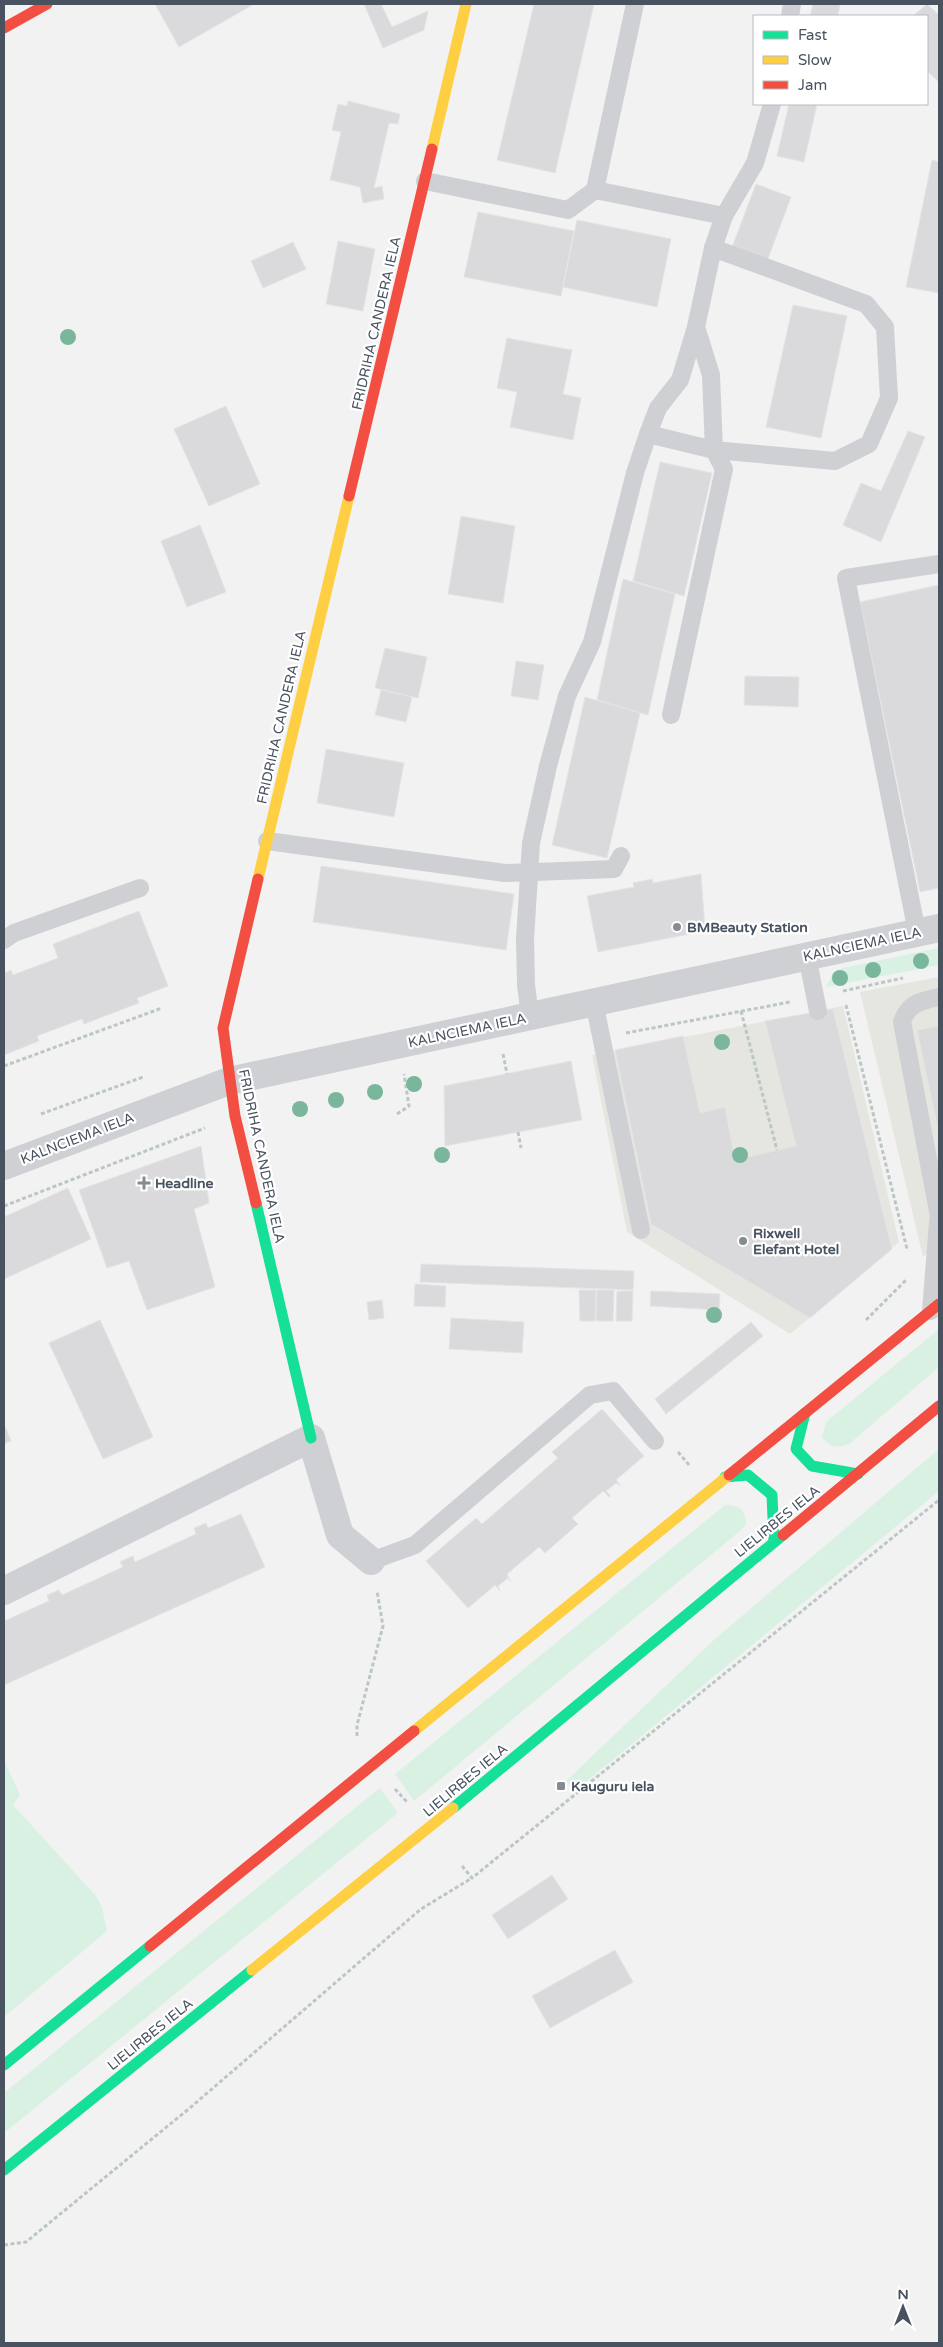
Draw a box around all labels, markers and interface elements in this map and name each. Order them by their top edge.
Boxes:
legend [753,15,928,105]
text: Fast [798,26,828,44]
text: Slow [798,51,832,69]
text: Jam [798,76,827,94]
street label: FRIDRIHA CANDERA IELA [348,235,405,412]
street label: FRIDRIHA CANDERA IELA [253,629,310,806]
place label: BMBeauty Station [687,919,808,936]
marker: BMBeauty Station [671,921,683,933]
street label: KALNCIEMA IELA [802,924,923,965]
street label: KALNCIEMA IELA [407,1010,528,1051]
street label: FRIDRIHA CANDERA IELA [235,1067,288,1245]
street label: KALNCIEMA IELA [18,1109,136,1168]
place label: Headline [155,1175,213,1192]
marker: Headline [137,1176,151,1190]
place label: Rixwell Elefant Hotel [753,1225,839,1258]
marker: Rixwell Elefant Hotel [737,1235,749,1247]
street label: LIELIRBES IELA [731,1482,823,1561]
street label: LIELIRBES IELA [420,1740,511,1821]
place label: Kauguru iela [571,1778,655,1795]
marker: Kauguru iela [555,1780,567,1792]
street label: LIELIRBES IELA [104,1995,196,2074]
north arrow [878,2282,928,2332]
text: N [897,2286,909,2303]

